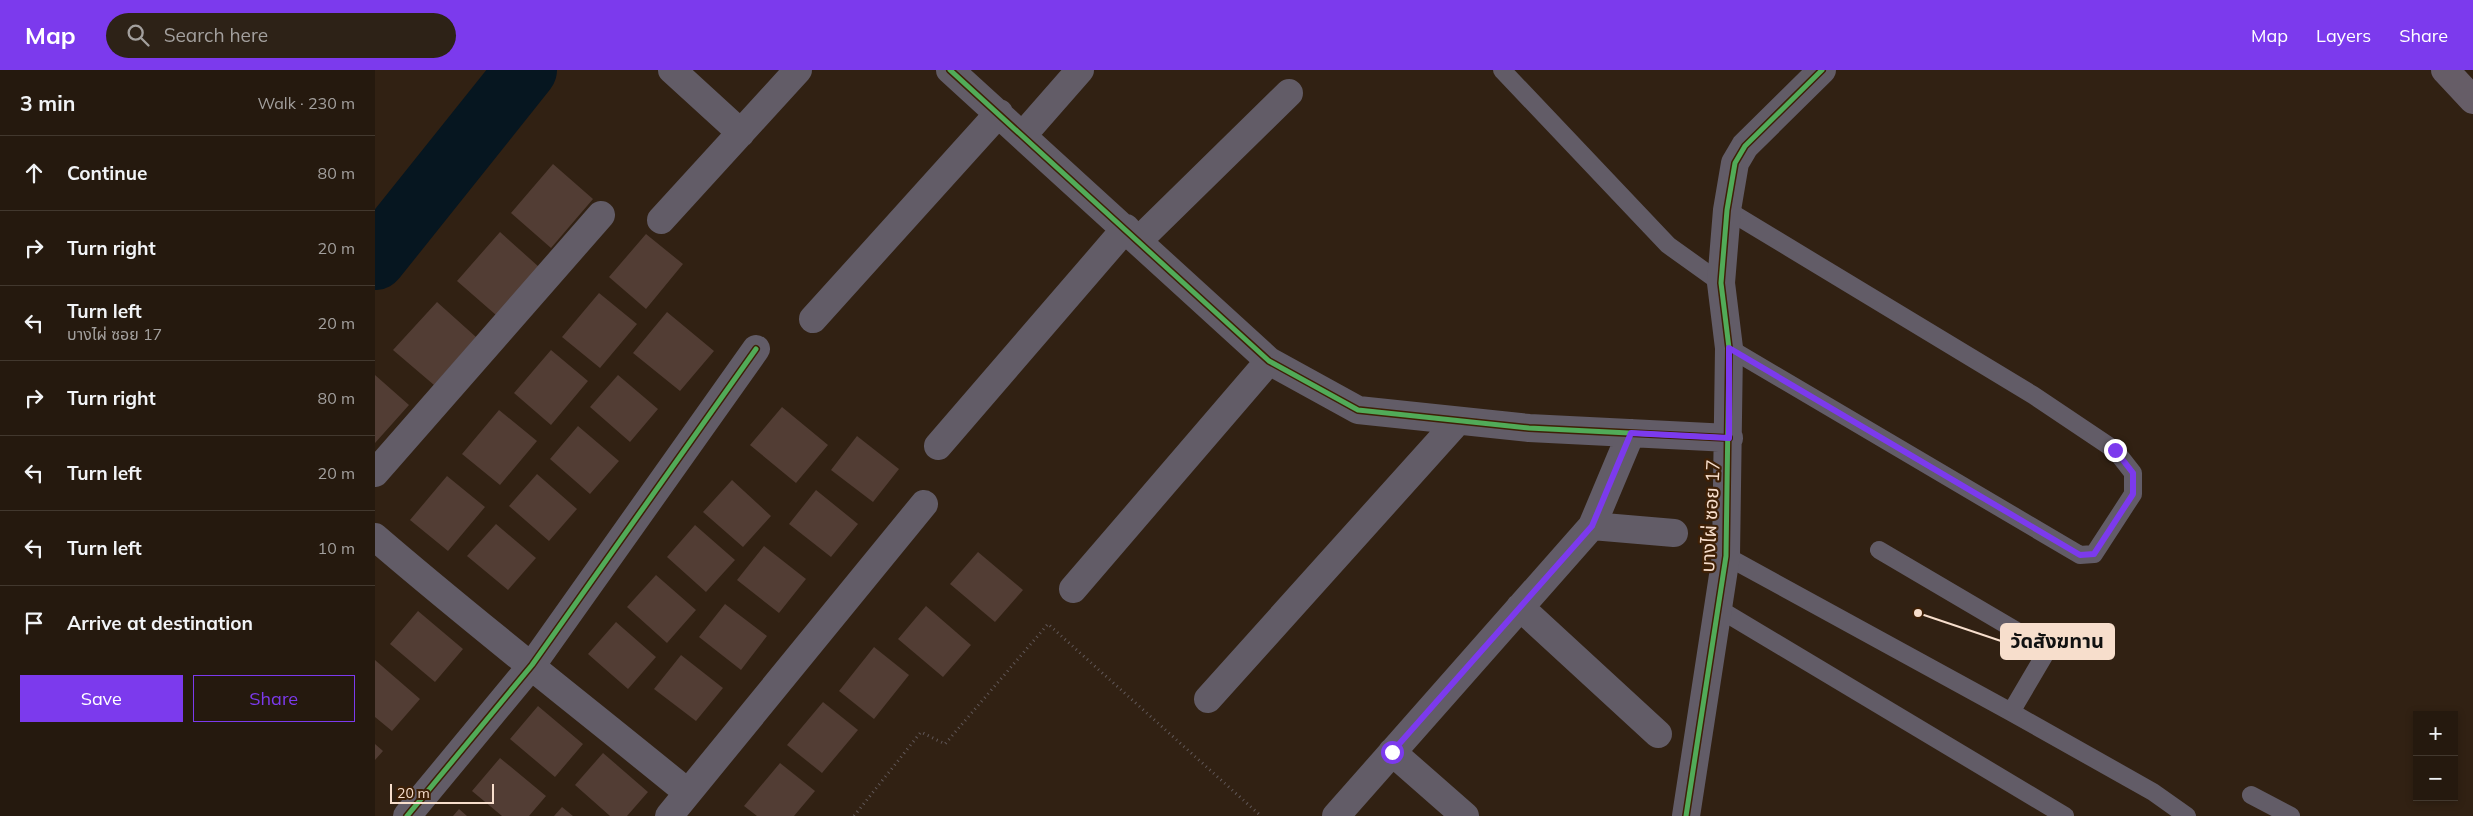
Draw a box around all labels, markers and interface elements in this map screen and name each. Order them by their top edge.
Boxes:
search box [106,13,456,58]
text: Map [25,20,76,50]
icon: search [124,21,152,49]
text: Search here [164,23,268,47]
text: Map [2251,24,2288,47]
text: Layers [2316,24,2371,47]
text: Share [2399,24,2448,47]
text: 3 min [20,90,75,116]
text: Walk · 230 m [257,93,355,113]
icon: ahead [20,159,48,187]
text: Continue [67,161,147,185]
text: 80 m [318,163,355,183]
icon: right [20,234,48,262]
text: Turn right [67,236,156,260]
text: 20 m [318,238,355,258]
text: Turn left [67,299,142,323]
icon: left [20,309,48,337]
text: 20 m [318,313,355,333]
text: บางไผ่ ซอย 17 [67,324,162,344]
icon: right [20,384,48,412]
text: Turn right [67,386,156,410]
text: 80 m [318,388,355,408]
route end [2104,439,2127,462]
icon: left [20,459,48,487]
street label: บางไผ่ ซอย 17 [1695,459,1725,573]
text: Turn left [67,461,142,485]
text: 20 m [318,463,355,483]
icon: left [20,534,48,562]
text: Turn left [67,536,142,560]
text: 10 m [318,538,355,558]
icon: arrive [20,609,48,637]
text: Arrive at destination [67,611,253,635]
callout: วัดสังฆทาน [2001,624,2114,659]
text: วัดสังฆทาน [2010,628,2104,653]
button: Save [20,675,183,722]
button: Share [193,675,355,722]
map controls [2413,711,2458,801]
button: + [2413,711,2458,756]
route start [1381,741,1404,764]
button: − [2413,756,2458,801]
scale bar [390,781,494,804]
text: 20 m [397,784,430,802]

